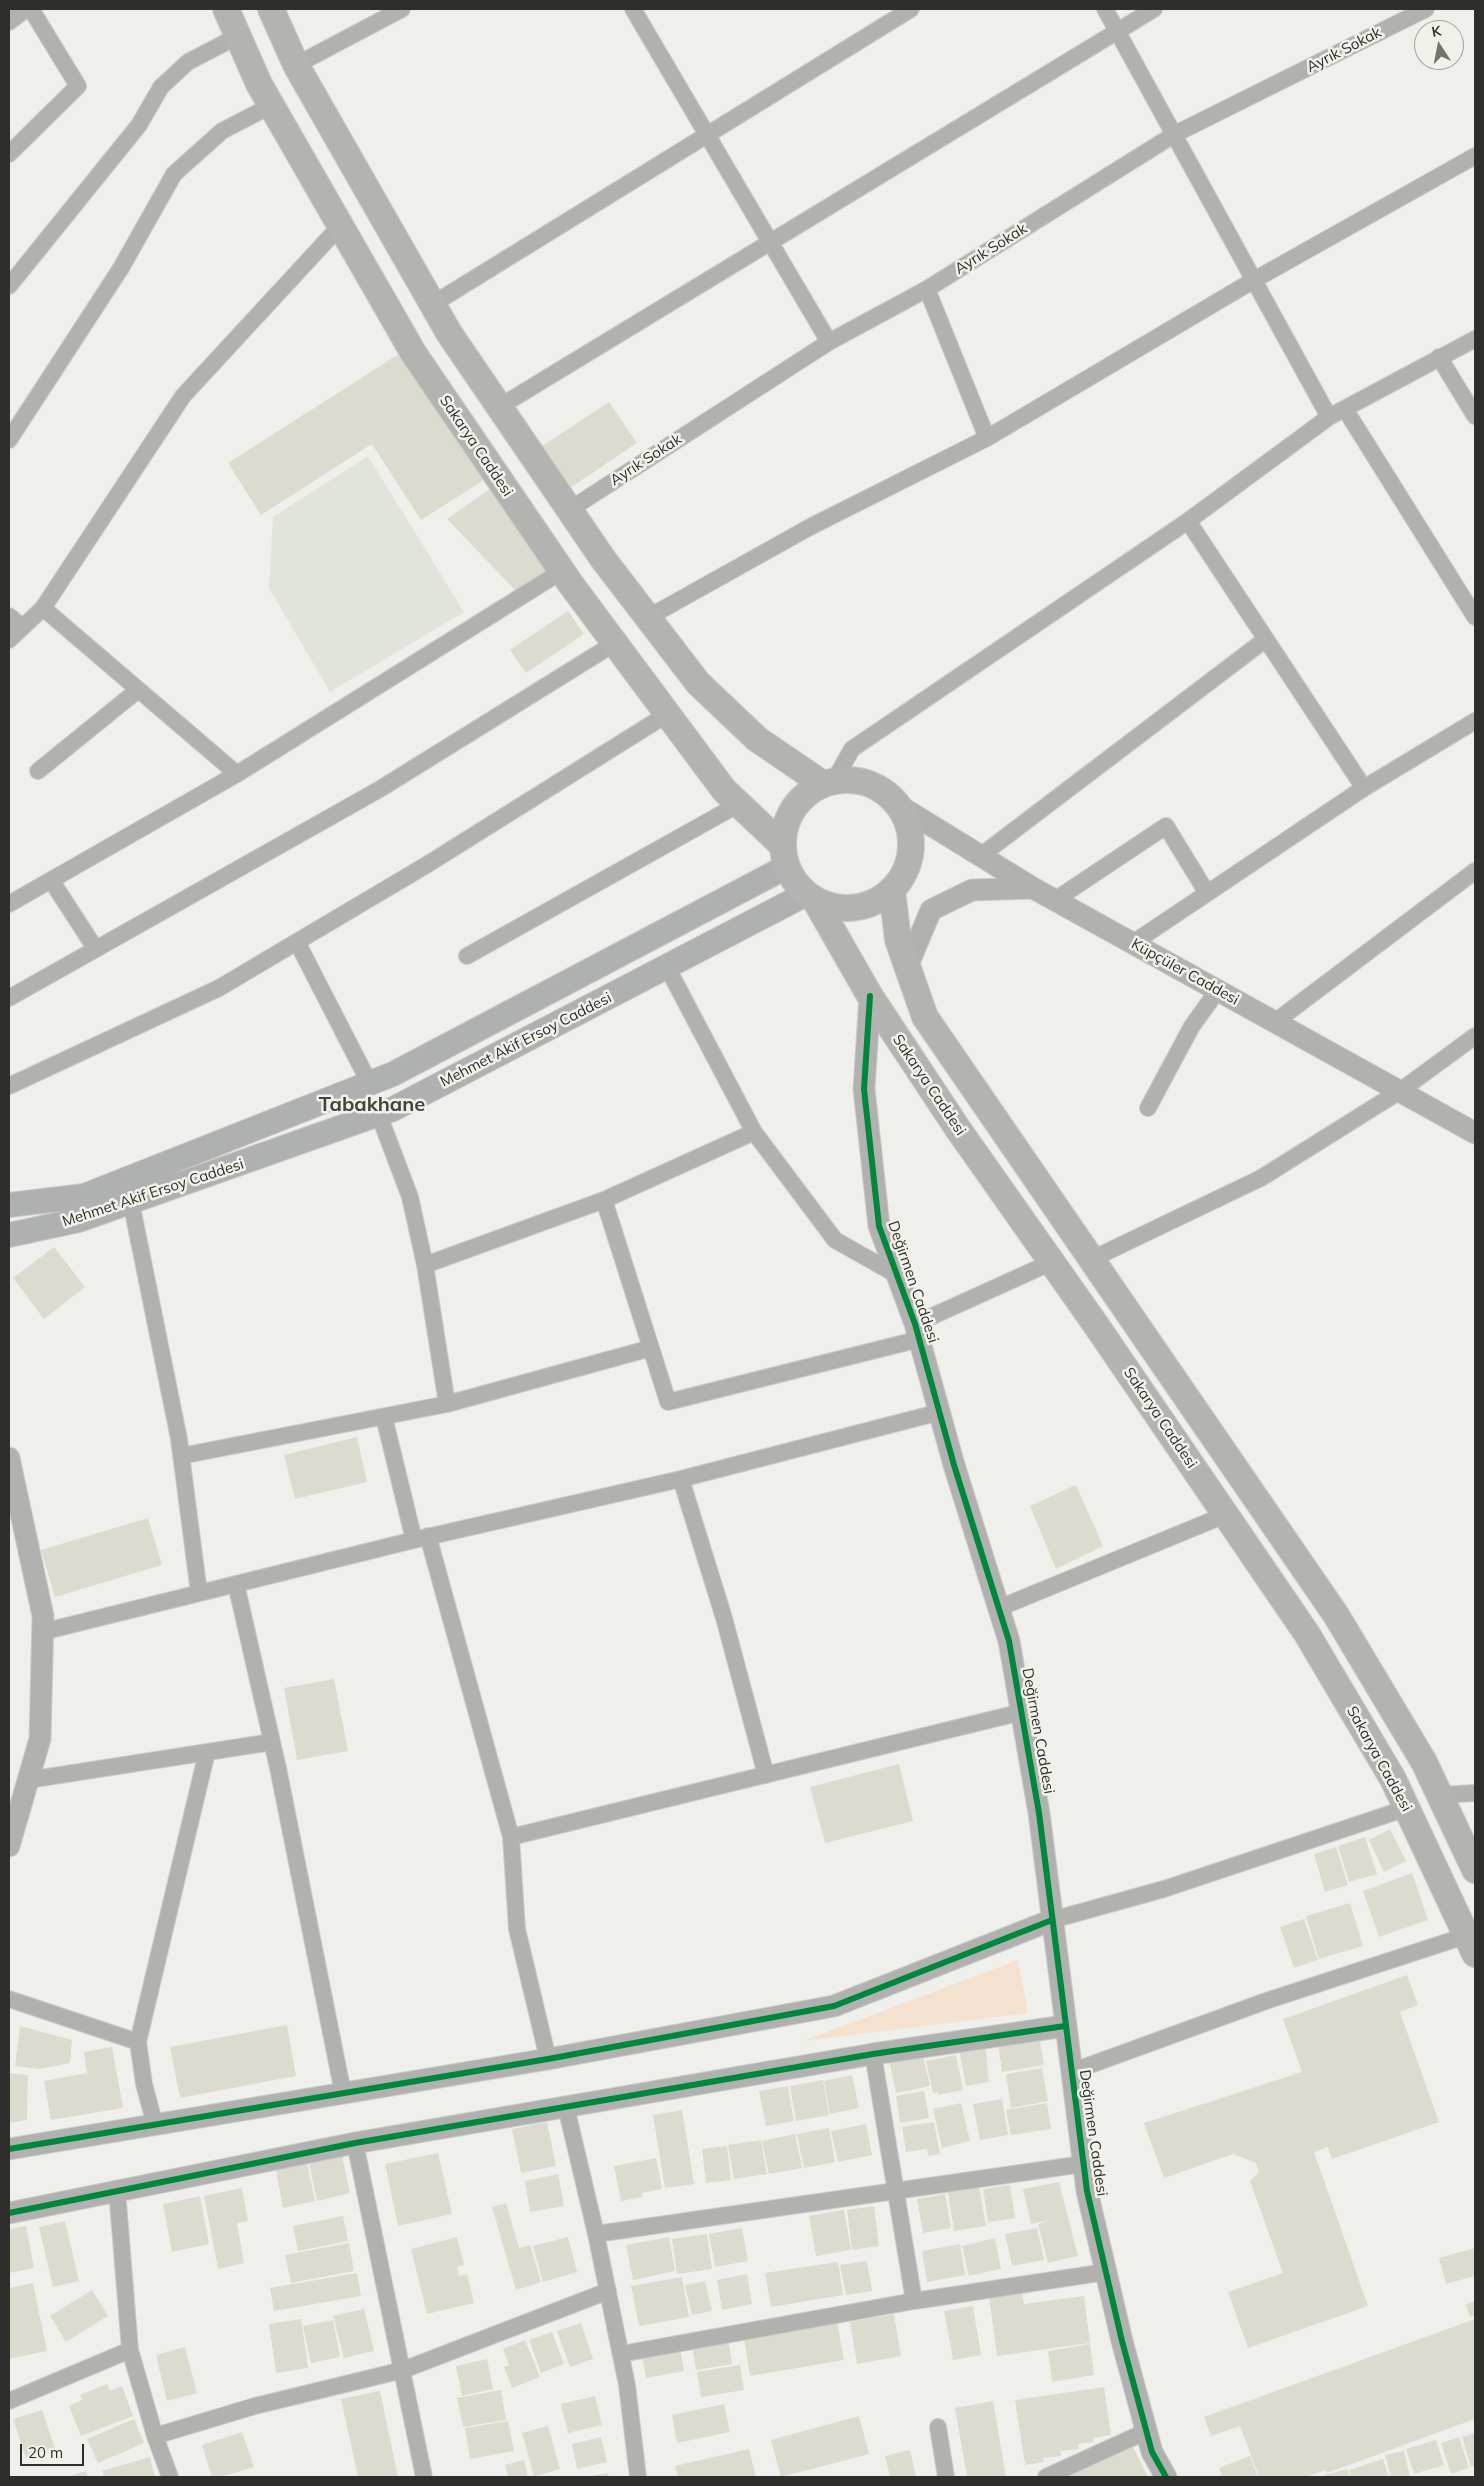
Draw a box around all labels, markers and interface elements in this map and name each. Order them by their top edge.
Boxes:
north arrow [1414,20,1464,70]
text: K [1430,22,1443,41]
street label: Ayrık Sokak [1304,23,1384,77]
street label: Ayrık Sokak [952,220,1030,278]
street label: Sakarya Caddesi [436,392,516,500]
street label: Ayrık Sokak [607,430,685,490]
street label: Küpçüler Caddesi [1128,935,1242,1009]
street label: Mehmet Akif Ersoy Caddesi [437,989,615,1091]
street label: Sakarya Caddesi [889,1031,969,1139]
district label: Tabakhane [319,1093,425,1117]
street label: Mehmet Akif Ersoy Caddesi [60,1155,246,1231]
street label: Değirmen Caddesi [884,1219,942,1345]
street label: Sakarya Caddesi [1120,1364,1200,1472]
street label: Değirmen Caddesi [1018,1667,1058,1795]
street label: Sakarya Caddesi [1343,1703,1415,1815]
street label: Değirmen Caddesi [1075,2069,1111,2197]
scale bar [22,2434,86,2466]
text: 20 m [28,2443,63,2462]

